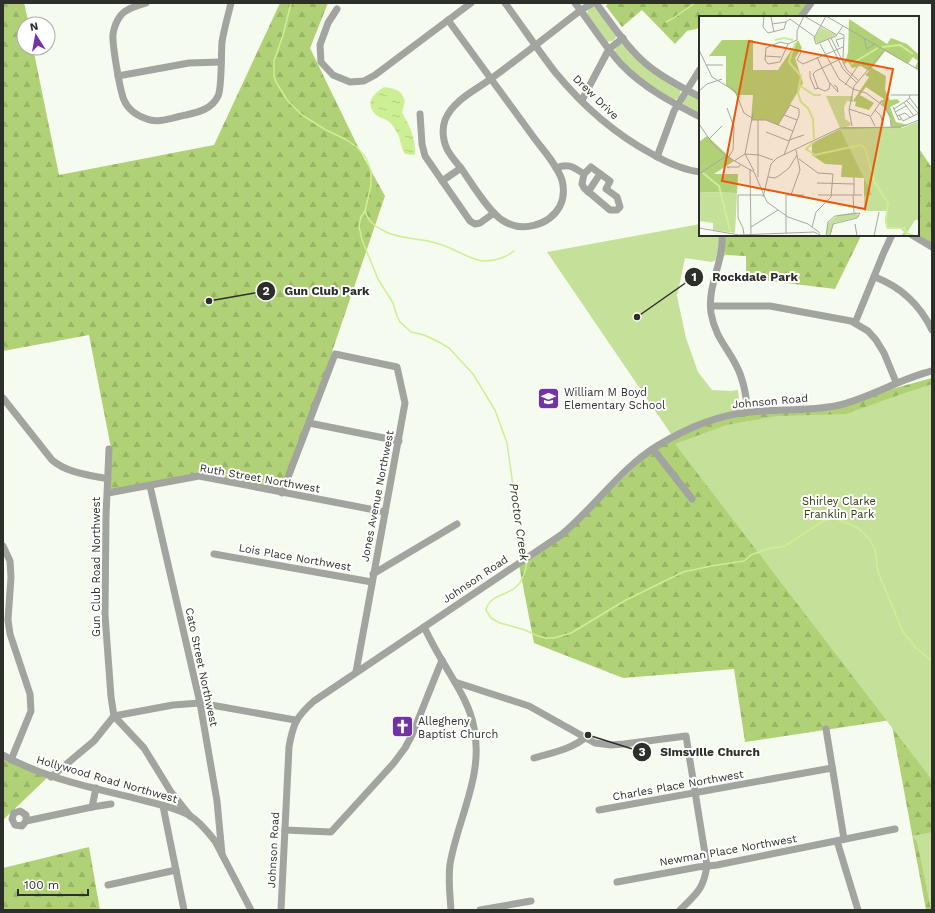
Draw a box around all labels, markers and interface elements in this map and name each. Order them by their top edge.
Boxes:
north arrow [16,16,56,56]
inset map [699,16,919,236]
text: N [29,20,39,34]
street label: Drew Drive [570,72,621,122]
callout: Rockdale Park [684,265,806,289]
text: 1 [691,270,697,284]
text: Rockdale Park [712,270,798,284]
callout: Gun Club Park [256,279,378,303]
text: 2 [262,284,270,298]
text: Gun Club Park [284,284,370,298]
school or university icon: William M Boyd Elementary School [536,385,562,411]
place label: William M Boyd Elementary School [564,386,666,412]
street label: Johnson Road [732,392,809,411]
street label: Jones Avenue Northwest [358,429,397,563]
street label: Ruth Street Northwest [199,462,321,496]
water label: Proctor Creek [507,482,531,562]
park label: Shirley Clarke Franklin Park [802,495,876,521]
street label: Gun Club Road Northwest [90,497,103,637]
street label: Lois Place Northwest [238,541,353,574]
street label: Johnson Road [440,553,510,606]
street label: Cato Street Northwest [183,606,221,728]
church icon: Allegheny Baptist Church [389,714,415,740]
place label: Allegheny Baptist Church [418,715,498,741]
callout: Simsville Church [632,740,767,764]
text: 3 [638,745,646,759]
text: Simsville Church [660,745,760,759]
street label: Hollywood Road Northwest [35,753,179,806]
street label: Charles Place Northwest [612,767,745,803]
street label: Johnson Road [265,812,282,888]
street label: Newman Place Northwest [658,832,798,869]
scale bar [18,871,88,897]
text: 100 m [24,878,59,892]

